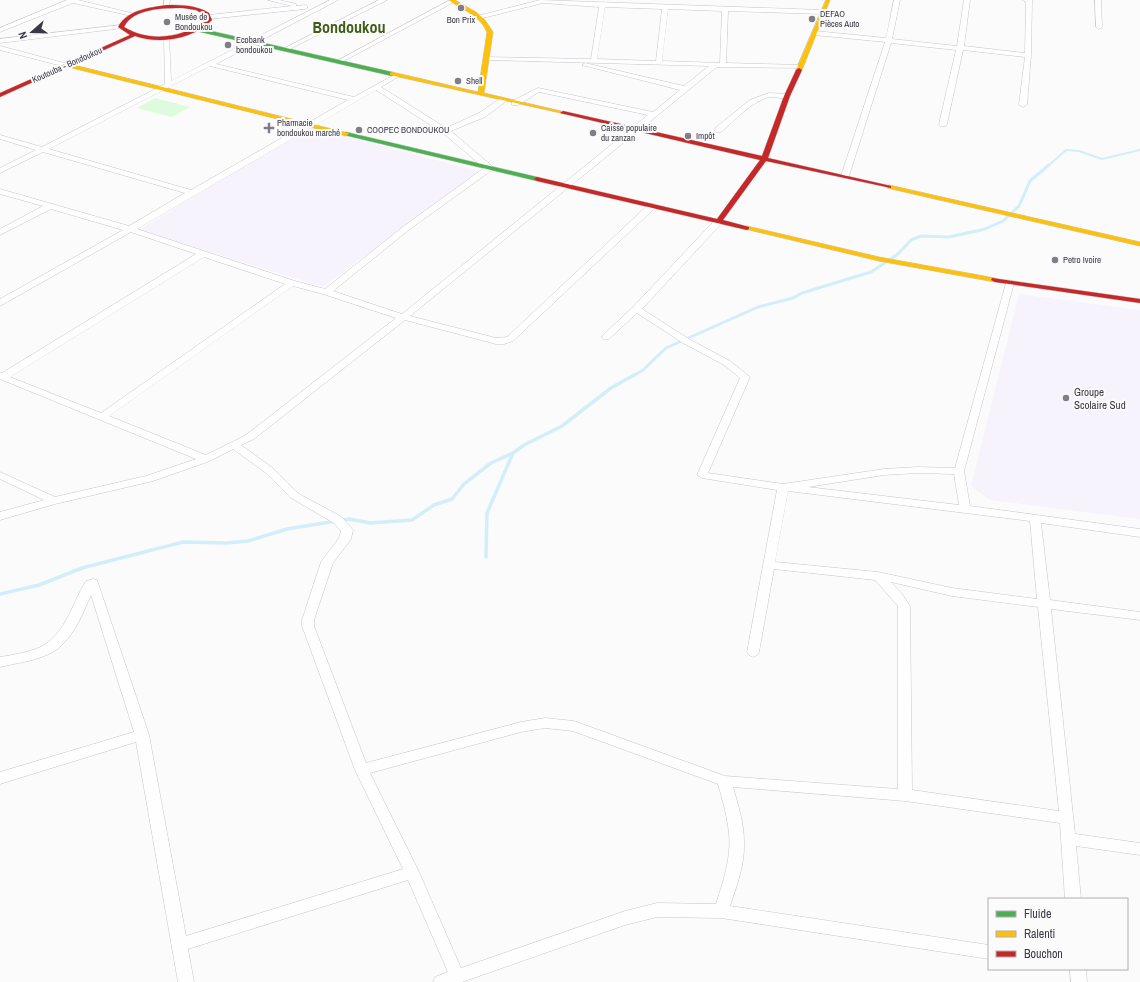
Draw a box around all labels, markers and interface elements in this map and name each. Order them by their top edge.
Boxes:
marker: Bon Prix [456,3,466,13]
place label: DEFAO Pièces Auto [820,8,859,30]
place label: Musée de Bondoukou [175,11,212,33]
north arrow [12,12,52,52]
place label: Bon Prix [447,14,475,26]
marker: DEFAO Pièces Auto [807,14,817,24]
district label: Bondoukou [313,16,385,38]
marker: Musée de Bondoukou [162,17,172,27]
text: N [15,30,30,41]
place label: Ecobank bondoukou [236,34,273,56]
marker: Ecobank bondoukou [223,40,233,50]
street label: Koutouba - Bondoukou [30,44,104,86]
place label: Shell [466,75,483,87]
marker: Shell [453,76,463,86]
place label: Pharmacie bondoukou marché [277,117,340,139]
place label: Caisse populaire du zanzan [601,122,657,144]
marker: Pharmacie bondoukou marché [264,123,274,133]
place label: COOPEC BONDOUKOU [367,124,449,136]
marker: COOPEC BONDOUKOU [354,125,364,135]
marker: Caisse populaire du zanzan [588,128,598,138]
place label: Impôt [696,130,714,142]
marker: Impôt [683,131,693,141]
place label: Petro Ivoire [1063,254,1101,266]
marker: Petro Ivoire [1050,255,1060,265]
place label: Groupe Scolaire Sud [1074,385,1126,412]
marker: Groupe Scolaire Sud [1061,393,1071,403]
legend [988,898,1128,970]
text: Fluide [1024,906,1051,922]
text: Ralenti [1024,926,1055,942]
text: Bouchon [1024,946,1063,962]

